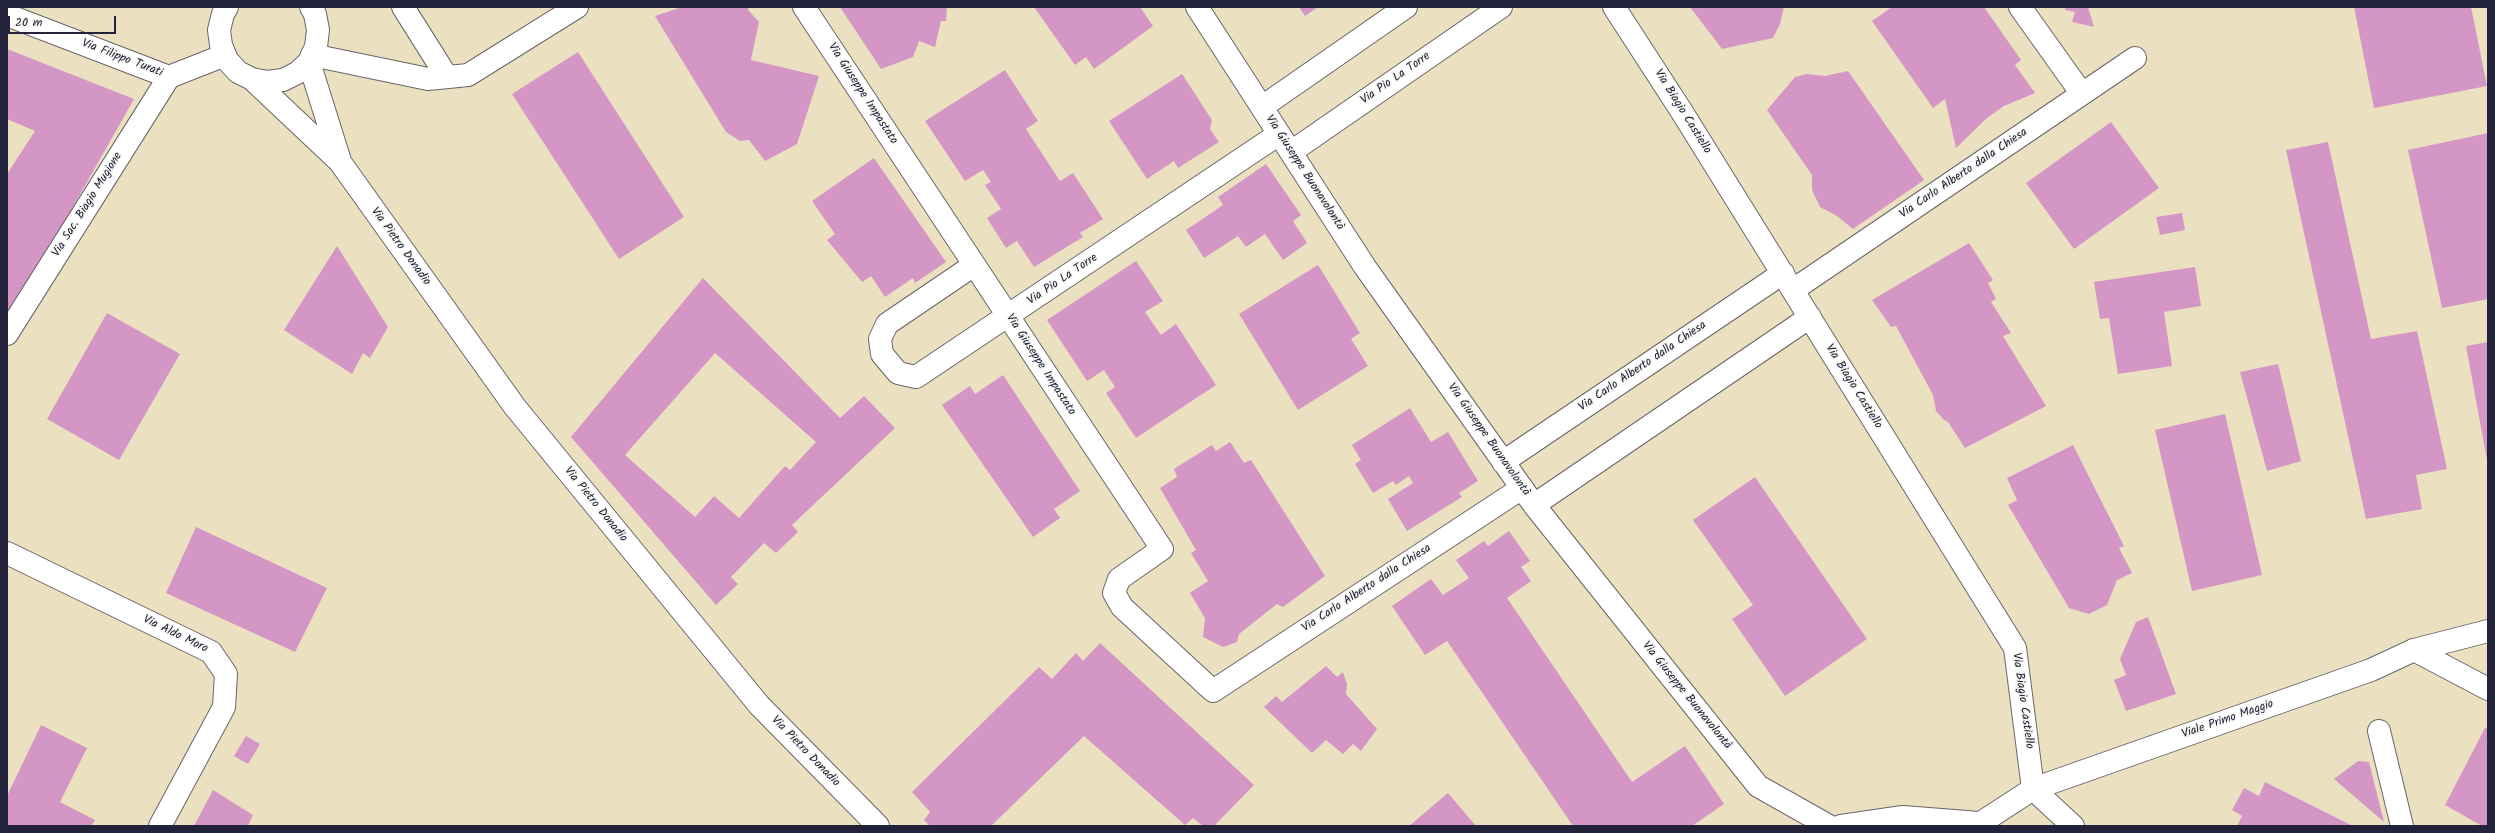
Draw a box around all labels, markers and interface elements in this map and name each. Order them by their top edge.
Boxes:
scale bar [10,8,118,34]
text: 20 m [15,13,42,32]
street label: Via Filippo Turati [79,37,165,81]
street label: Via Giuseppe Impastato [824,41,900,147]
street label: Via Pio La Torre [1358,50,1434,108]
street label: Via Biagio Castiello [1650,67,1714,157]
street label: Via Giuseppe Buonavolontà [1261,113,1347,233]
street label: Via Carlo Alberto dalla Chiesa [1897,126,2031,222]
street label: Via Sac. Biagio Mugione [50,150,126,260]
street label: Via Pietro Donadio [367,205,433,289]
street label: Via Pio La Torre [1025,251,1101,309]
street label: Via Giuseppe Impastato [1002,312,1078,418]
street label: Via Carlo Alberto dalla Chiesa [1576,319,1710,415]
street label: Via Biagio Castiello [1821,342,1885,432]
street label: Via Giuseppe Buonavolontà [1444,381,1532,499]
street label: Via Pietro Donadio [560,464,630,546]
street label: Via Carlo Alberto dalla Chiesa [1300,542,1434,636]
street label: Via Aldo Moro [140,613,210,657]
street label: Via Giuseppe Buonavolontà [1638,639,1734,753]
street label: Via Biagio Castiello [2008,652,2036,750]
street label: Viale Primo Maggio [2180,698,2276,742]
street label: Via Pietro Donadio [768,714,842,790]

